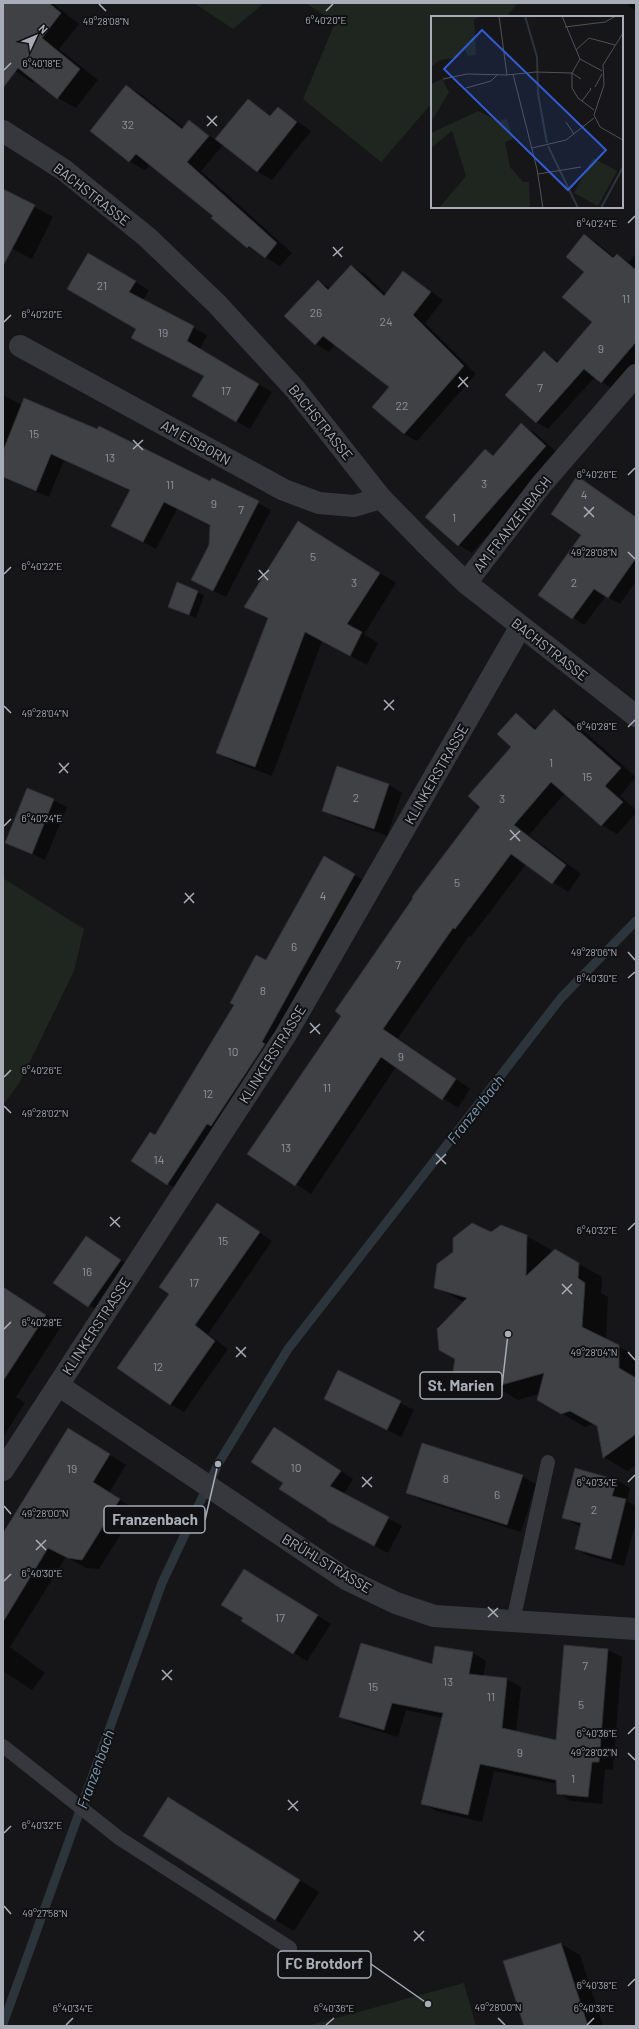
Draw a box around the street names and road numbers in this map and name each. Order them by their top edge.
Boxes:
street label: BACHSTRASSE [50,159,134,229]
street label: BACHSTRASSE [285,381,357,463]
street label: AM EISBORN [158,416,234,468]
street label: AM FRANZENBACH [470,473,554,575]
street label: BACHSTRASSE [508,614,592,684]
street label: KLINKERSTRASSE [400,721,472,827]
street label: KLINKERSTRASSE [235,1002,309,1106]
street label: KLINKERSTRASSE [58,1274,134,1378]
street label: BRÜHLSTRASSE [279,1530,375,1596]

